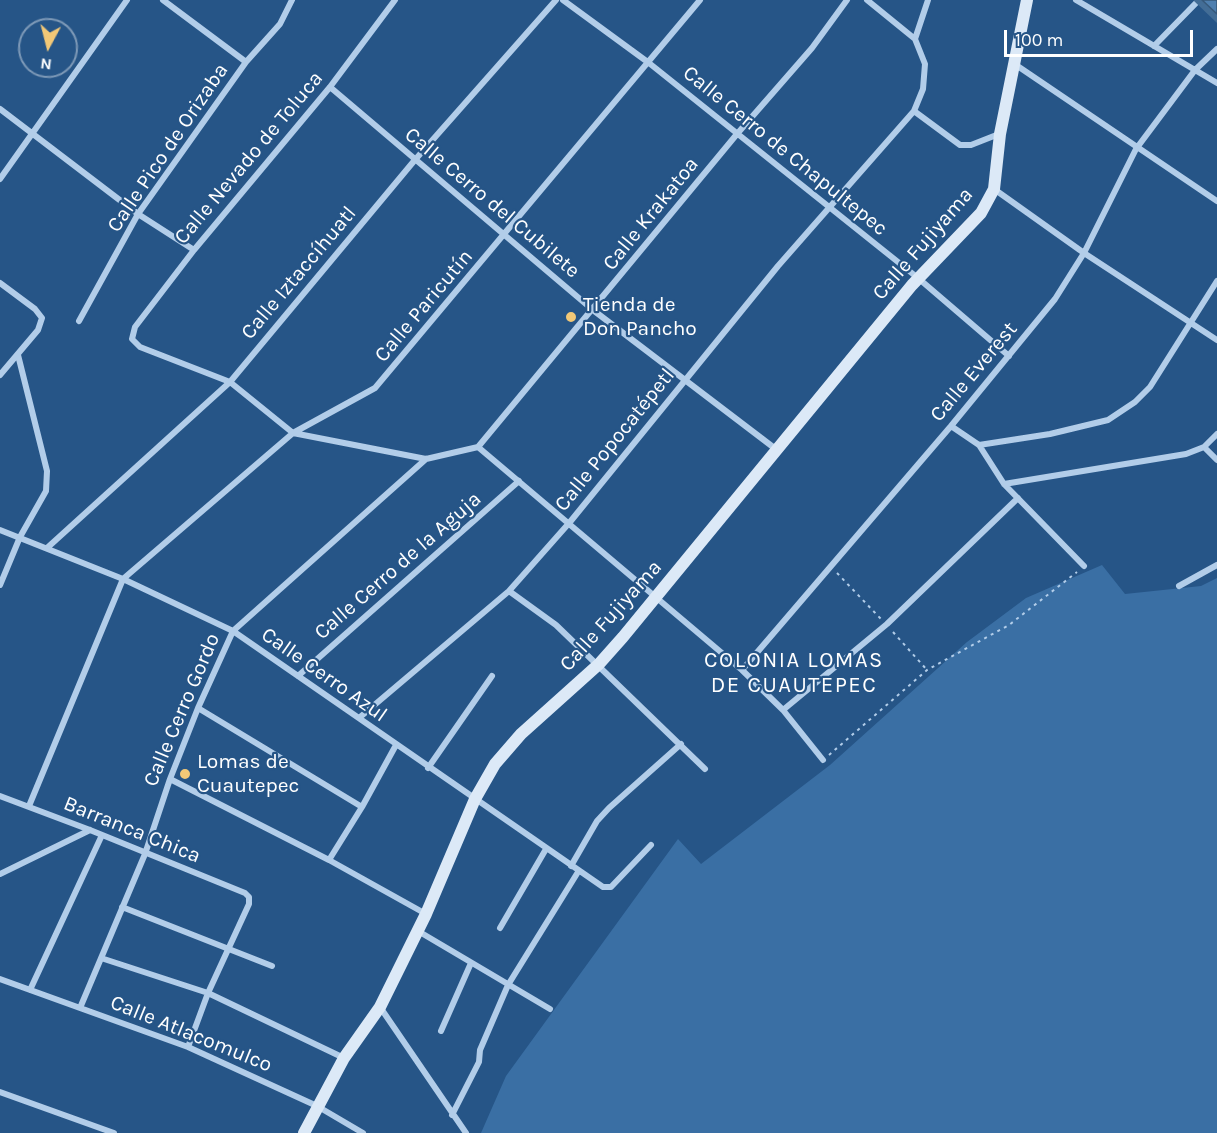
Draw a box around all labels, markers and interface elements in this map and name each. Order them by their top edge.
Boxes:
north arrow [18,18,78,78]
scale bar [1007,18,1196,56]
text: 100 m [1015,29,1063,51]
text: N [39,54,53,75]
street label: Calle Pico de Orizaba [102,59,234,237]
street label: Calle Cerro de Chapultepec [678,61,892,241]
street label: Calle Nevado de Toluca [169,67,329,249]
street label: Calle Cerro del Cubilete [399,122,585,284]
street label: Calle Krakatoa [598,152,704,276]
street label: Calle Fujiyama [867,183,979,305]
street label: Calle Iztaccíhuatl [236,201,362,345]
street label: Calle Paricutín [370,245,478,367]
place label: Tienda de Don Pancho [583,292,697,342]
marker: Tienda de Don Pancho [564,310,578,324]
street label: Calle Everest [925,317,1023,427]
street label: Calle Popocatépetl [550,363,680,517]
street label: Calle Cerro de la Aguja [309,487,487,645]
street label: Calle Fujiyama [555,555,667,677]
street label: Calle Cerro Azul [256,622,392,728]
street label: Calle Cerro Gordo [138,630,226,790]
district label: COLONIA LOMAS DE CUAUTEPEC [704,648,884,700]
place label: Lomas de Cuautepec [197,749,299,799]
marker: Lomas de Cuautepec [178,767,192,781]
street label: Barranca Chica [60,791,204,869]
street label: Calle Atlacomulco [106,990,276,1078]

